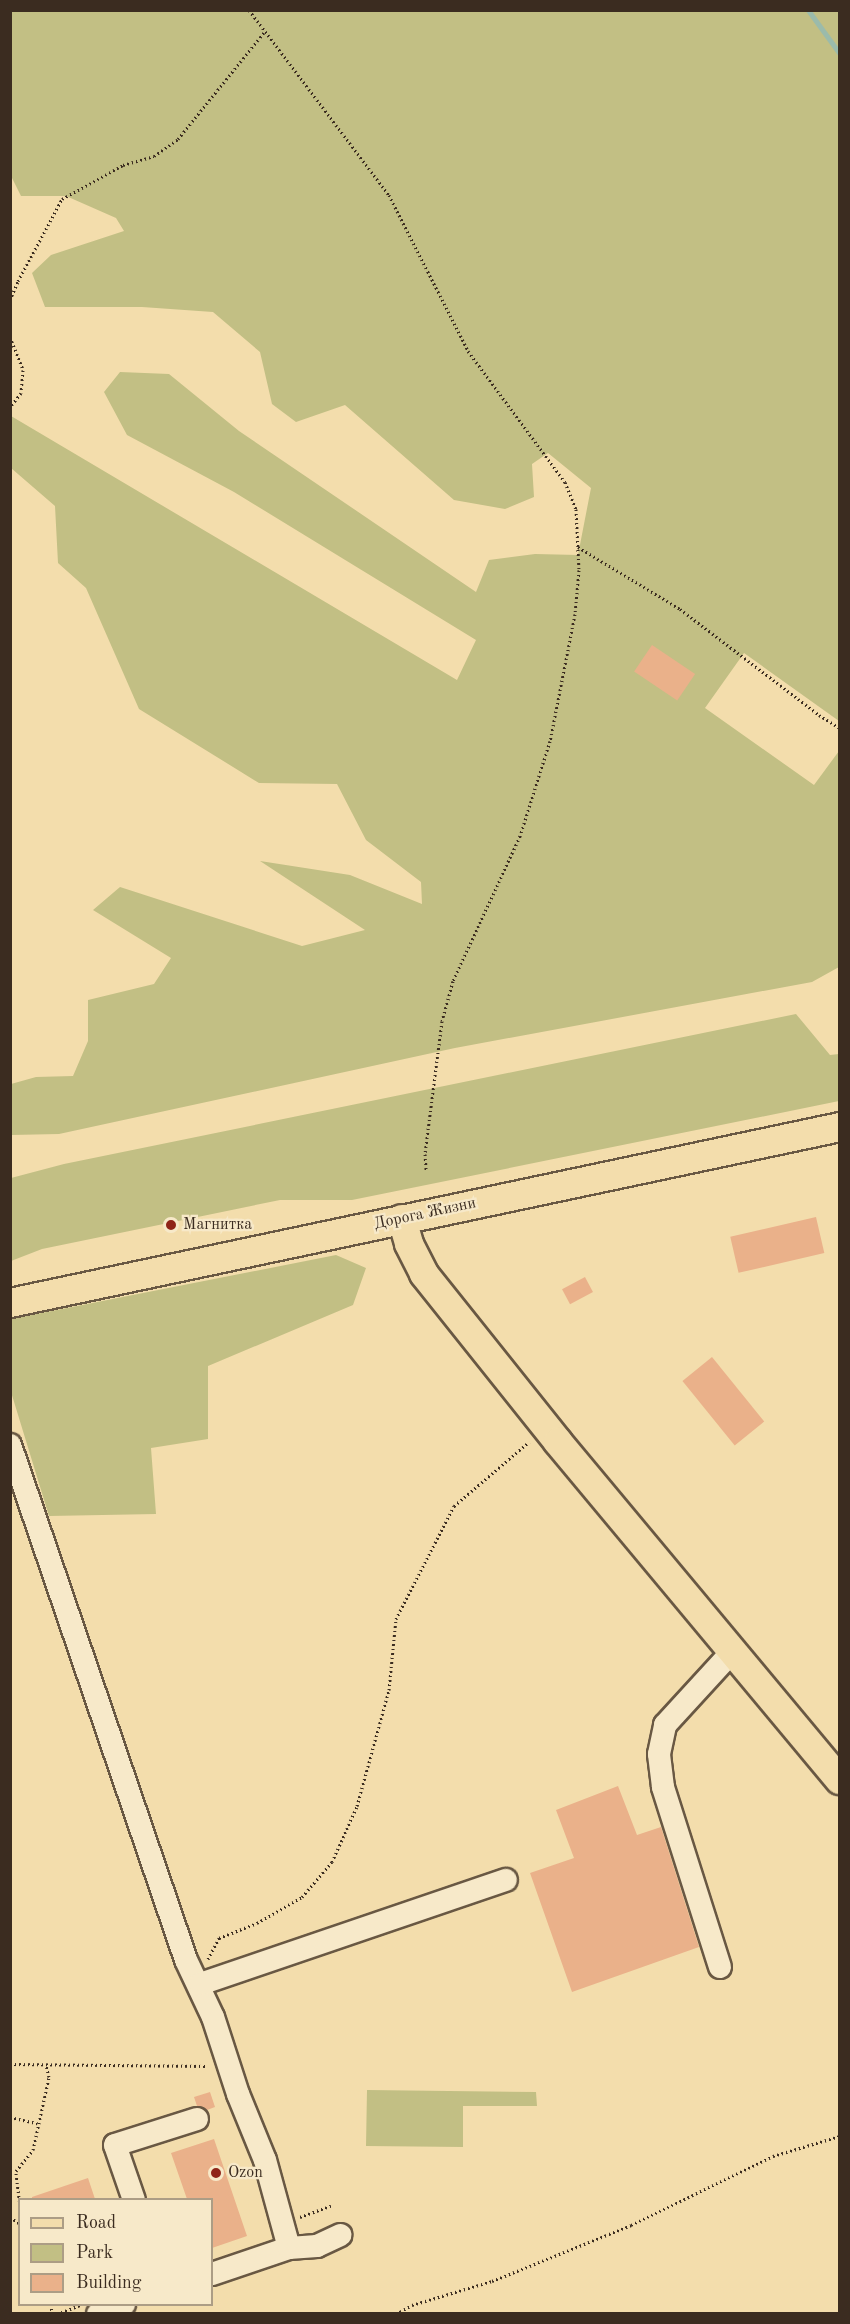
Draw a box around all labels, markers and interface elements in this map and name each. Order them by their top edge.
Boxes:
street label: Дорога Жизни [372,1194,478,1234]
place label: Магнитка [183,1215,252,1235]
marker: Магнитка [164,1218,178,1232]
place label: Ozon [228,2163,263,2183]
marker: Ozon [209,2166,223,2180]
legend [18,2198,213,2306]
text: Road [76,2214,116,2232]
text: Park [76,2244,113,2262]
text: Building [76,2274,141,2292]

